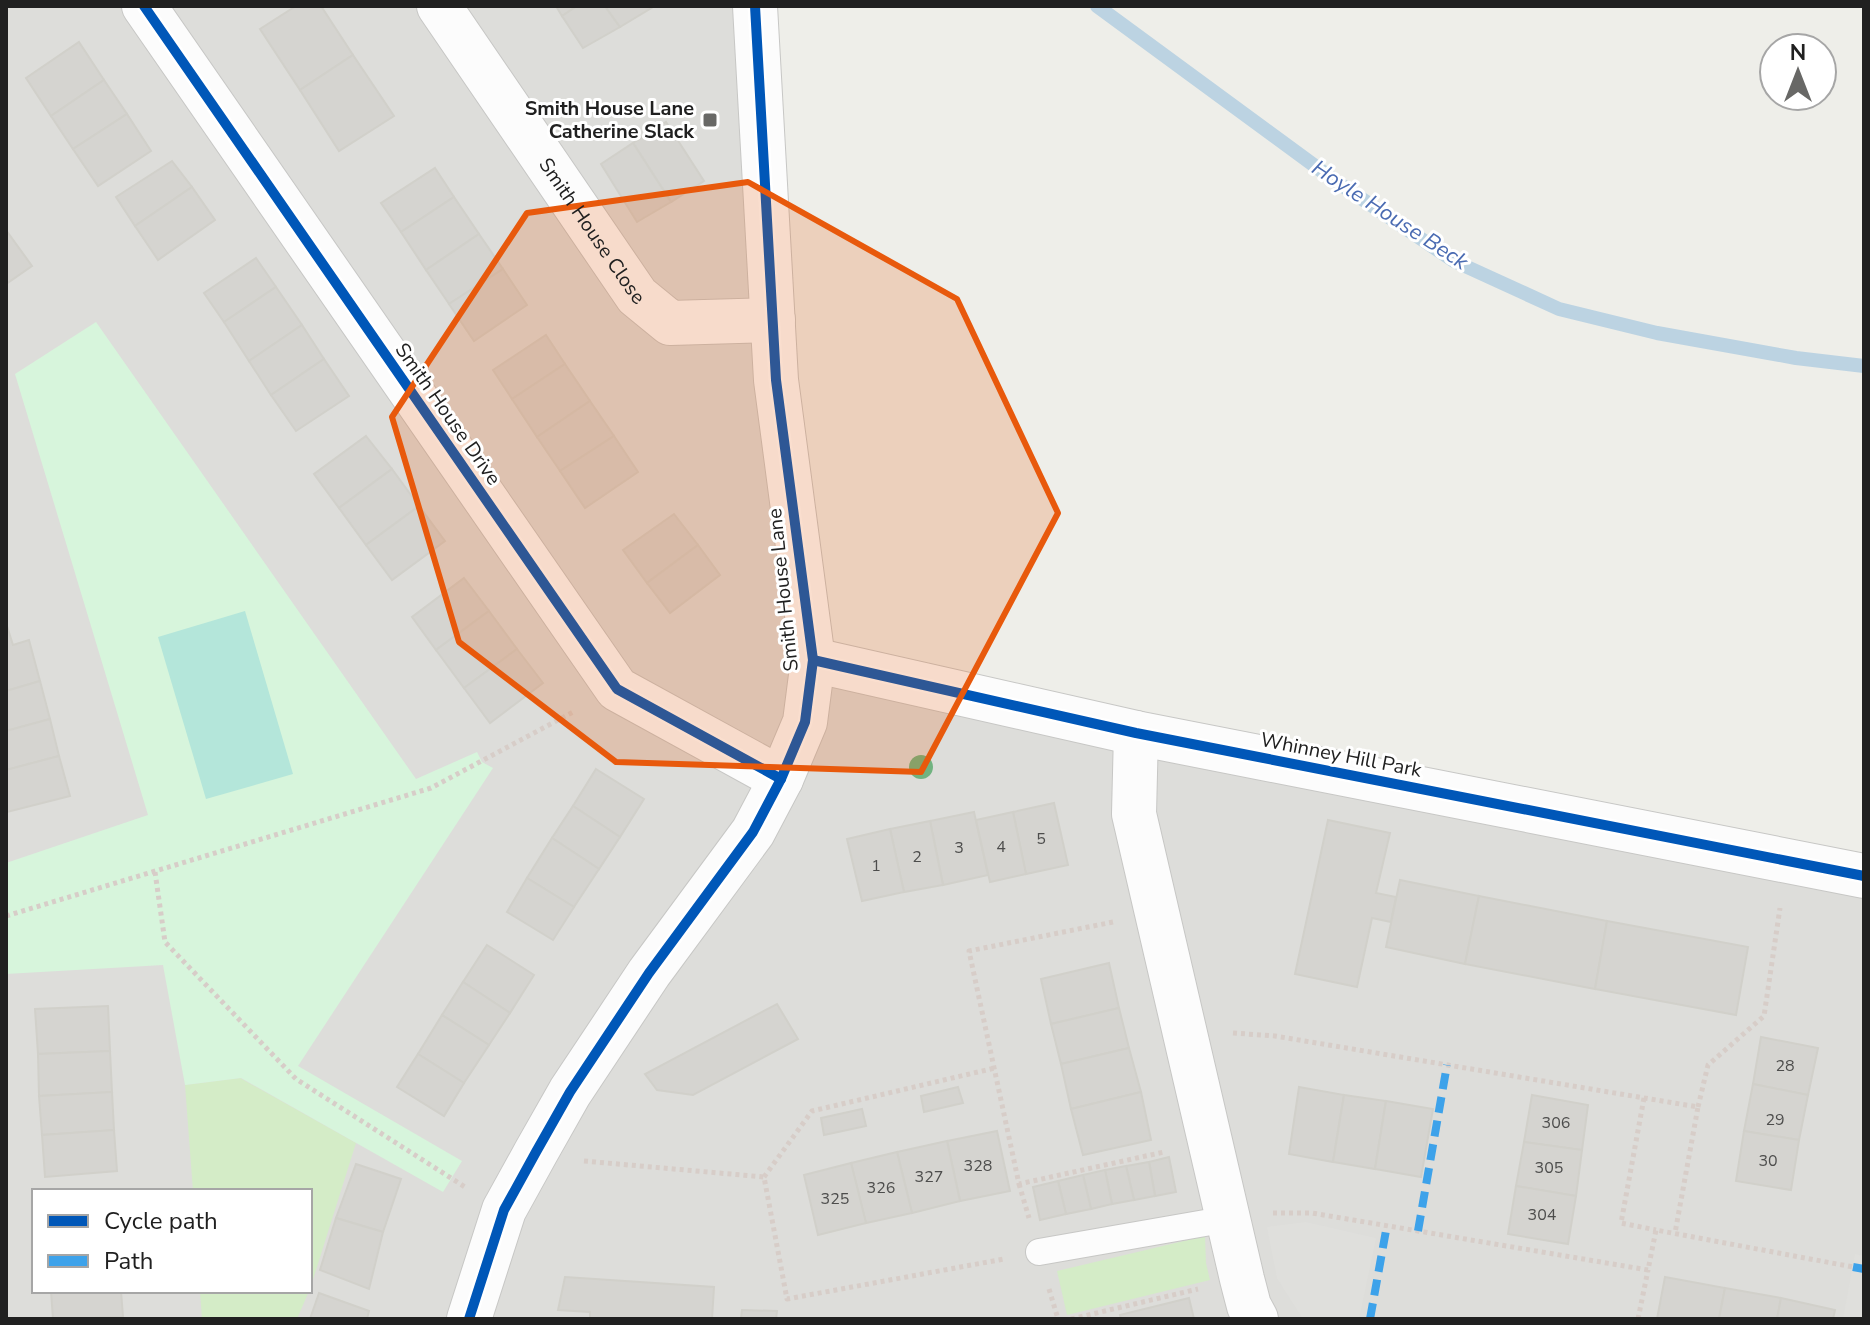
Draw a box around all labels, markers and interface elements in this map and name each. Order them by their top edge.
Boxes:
north arrow [1758,32,1838,112]
text: N [1790,38,1806,68]
place label: Smith House Lane Catherine Slack [525,95,695,145]
marker: Smith House Lane Catherine Slack [701,111,719,129]
street label: Smith House Close [533,152,651,311]
water label: Hoyle House Beck [1306,153,1475,277]
street label: Smith House Drive [389,337,507,491]
street label: Smith House Lane [761,507,805,673]
street label: Whinney Hill Park [1258,726,1425,784]
house number: 5 [1036,828,1046,850]
house number: 4 [996,836,1006,858]
house number: 3 [954,837,964,859]
house number: 2 [912,846,922,868]
house number: 1 [871,855,881,877]
house number: 28 [1775,1055,1795,1077]
house number: 29 [1765,1109,1785,1131]
house number: 306 [1542,1112,1570,1134]
house number: 30 [1758,1150,1778,1172]
house number: 328 [964,1155,992,1177]
house number: 305 [1535,1157,1563,1179]
house number: 327 [915,1166,943,1188]
house number: 326 [867,1177,895,1199]
house number: 325 [821,1188,849,1210]
legend [32,1189,312,1293]
house number: 304 [1528,1204,1557,1226]
text: Cycle path [104,1205,218,1237]
text: Path [104,1245,153,1277]

